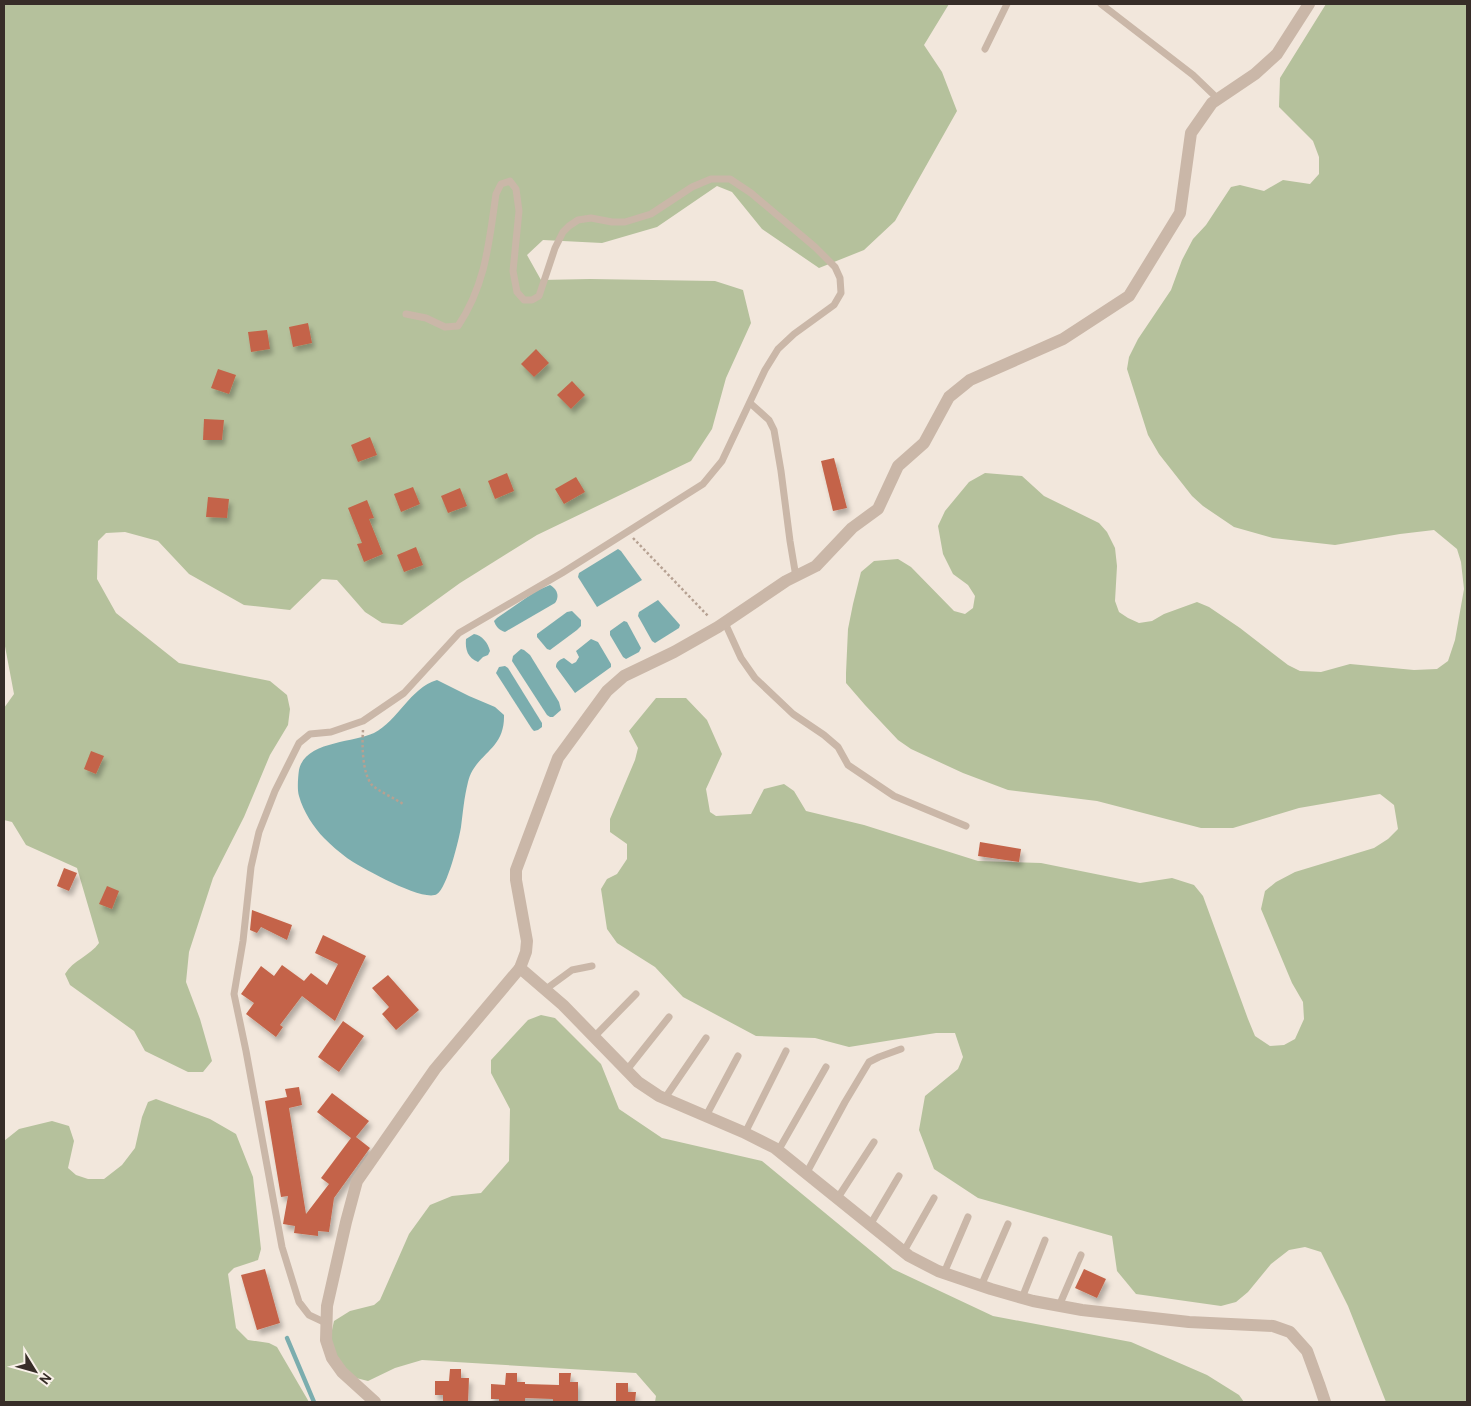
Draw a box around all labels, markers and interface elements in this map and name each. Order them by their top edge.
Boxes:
north arrow [10,1346,60,1396]
text: N [34,1369,54,1387]

